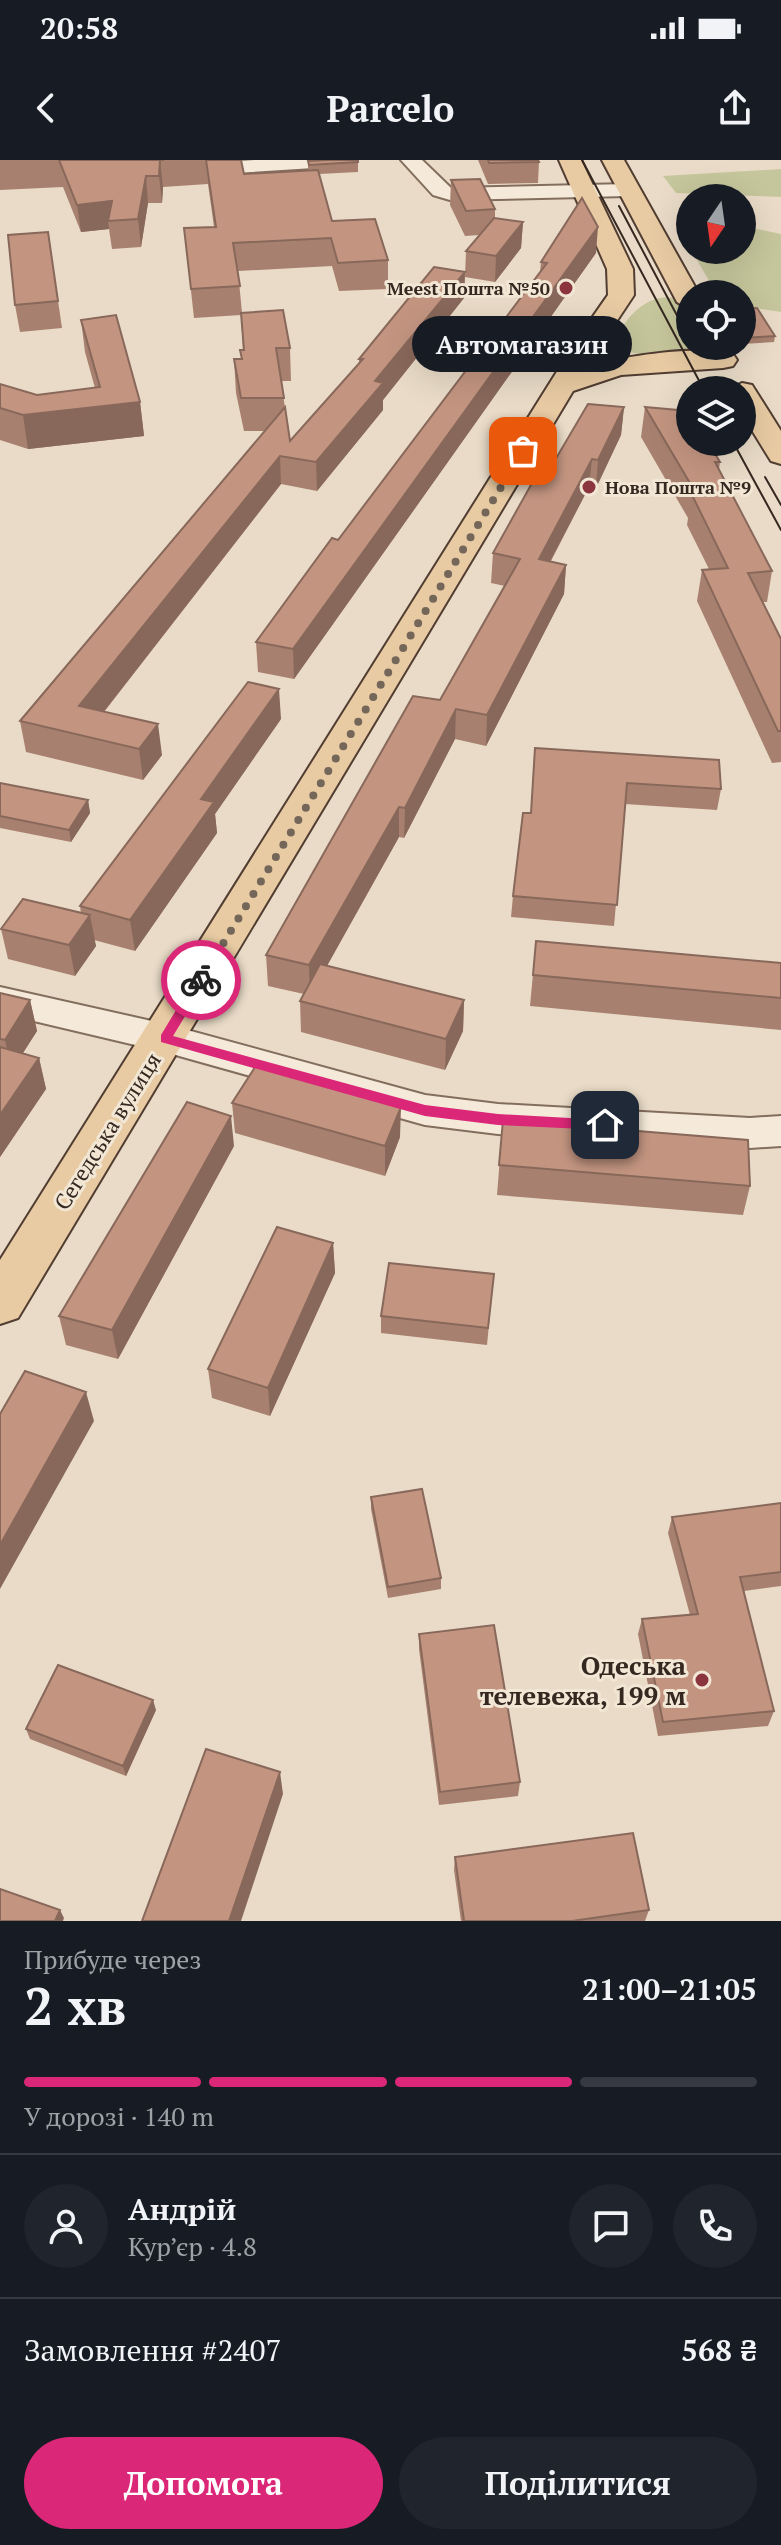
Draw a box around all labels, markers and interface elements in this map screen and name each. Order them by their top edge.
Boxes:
text: 20:58 [40,8,118,48]
text: Parcelo [327,85,454,132]
icon: back [24,86,68,130]
icon: share [713,86,757,130]
north arrow [676,184,756,264]
map controls [676,184,756,456]
place label: Meest Пошта №50 [387,276,550,300]
marker: Meest Пошта №50 [557,279,575,297]
button: locate [676,280,756,360]
callout: Автомагазин [413,315,633,371]
text: Автомагазин [436,327,608,361]
button: layers [676,376,756,456]
pin [489,417,557,485]
icon: bag [501,429,545,473]
place label: Нова Пошта №9 [605,475,751,499]
marker: Нова Пошта №9 [580,478,598,496]
courier [161,940,241,1020]
icon: bike [179,958,223,1002]
street label: Сегедська вулиця [47,1047,167,1215]
pin [571,1091,639,1159]
icon: home [583,1103,627,1147]
place label: Одеська телевежа, 199 м [480,1648,687,1712]
marker: Одеська телевежа, 199 м [693,1671,711,1689]
text: Прибуде через [24,1942,202,1976]
text: 21:00–21:05 [582,1969,757,2009]
text: 2 хв [24,1971,126,2040]
text: У дорозі · 140 m [24,2099,214,2133]
button: person [24,2184,108,2268]
button: chat [569,2184,653,2268]
button: phone [673,2184,757,2268]
text: Андрій [128,2189,236,2229]
text: Кур’єр · 4.8 [128,2229,257,2263]
text: Замовлення #2407 [24,2330,281,2370]
text: 568 ₴ [681,2330,757,2370]
button: Допомога [24,2437,383,2529]
button: Поділитися [399,2437,757,2529]

